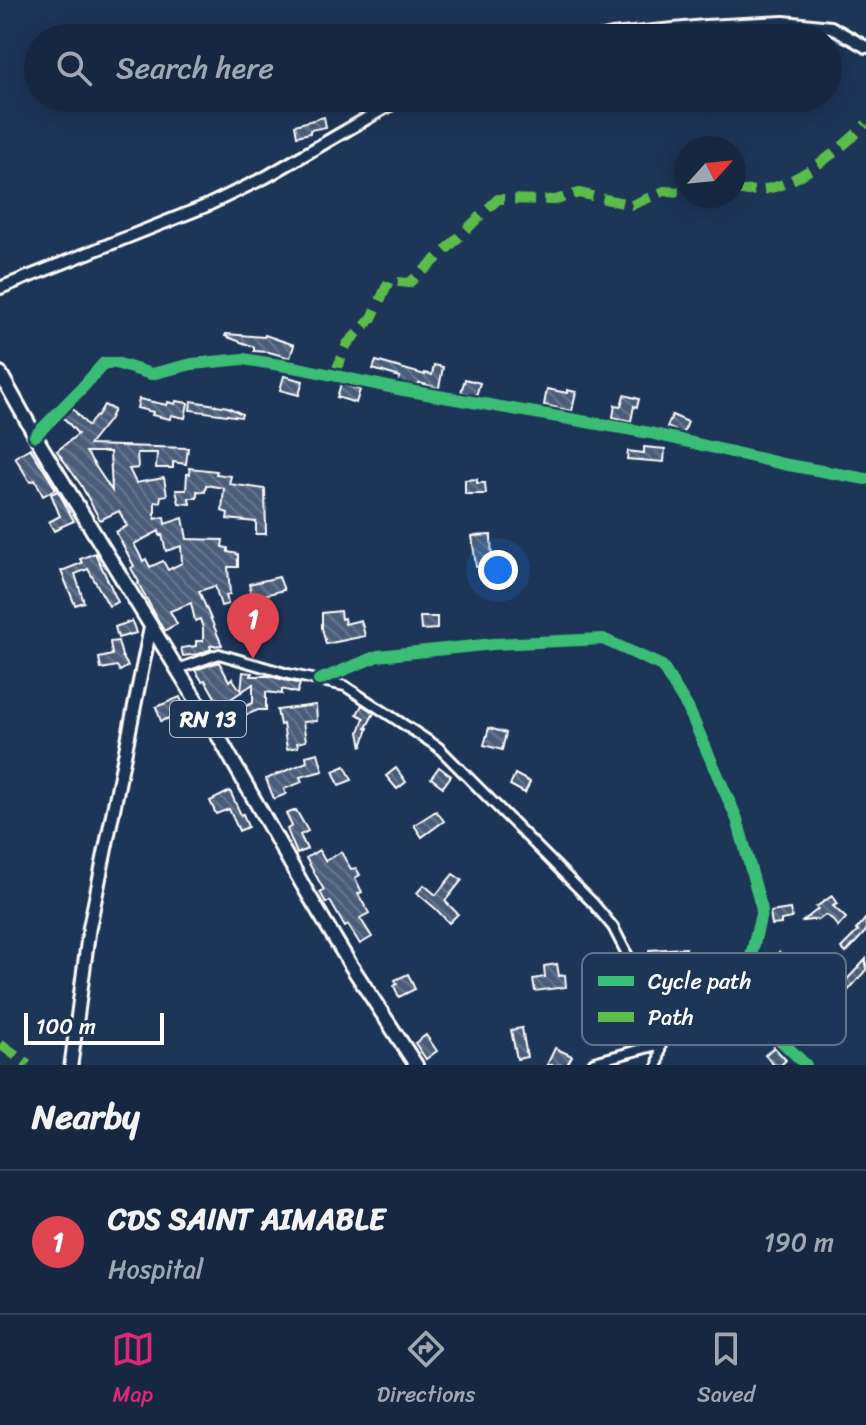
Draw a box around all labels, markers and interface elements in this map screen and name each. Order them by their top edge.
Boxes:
search box [24,24,842,112]
text: Search here [116,41,274,95]
icon: search [52,46,96,90]
north arrow [674,136,746,208]
your location [478,550,518,590]
pin: 1 [227,593,279,659]
road number: RN 13 [170,701,246,737]
legend [582,953,846,1045]
text: Cycle path [648,962,751,1001]
text: Path [648,998,694,1037]
text: 100 m [36,1007,96,1046]
scale bar [24,1009,164,1045]
text: Nearby [32,1087,140,1147]
text: CDS SAINT AIMABLE [108,1192,385,1246]
text: 1 [52,1219,64,1265]
text: 190 m [764,1219,834,1265]
text: Hospital [108,1246,203,1292]
tab: Map [111,1327,155,1414]
tab: Directions [377,1327,475,1414]
tab: Saved [697,1327,755,1414]

